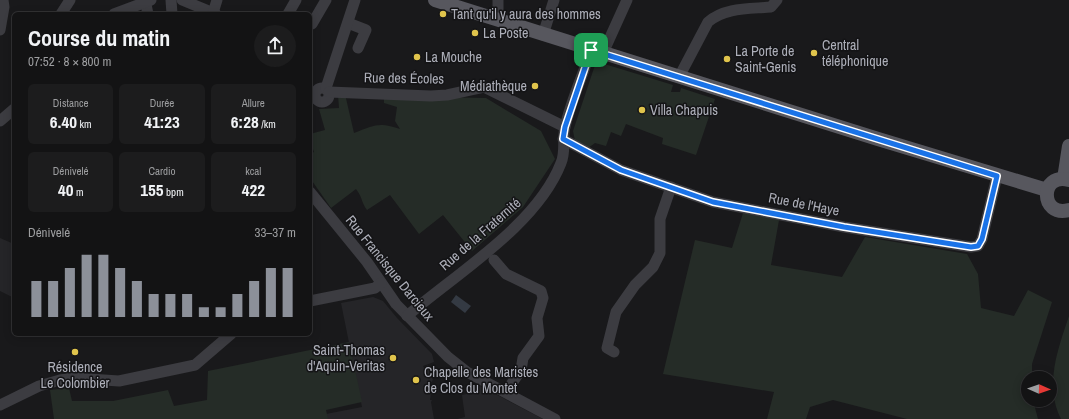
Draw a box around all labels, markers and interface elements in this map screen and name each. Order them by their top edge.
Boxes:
place label: Tant qu'il y aura des hommes [451,5,601,23]
marker: Tant qu'il y aura des hommes [438,9,448,19]
text: Course du matin [28,23,170,53]
place label: La Poste [483,24,528,42]
button: share [254,25,296,67]
marker: La Poste [470,28,480,38]
pin [574,33,608,67]
place label: Central téléphonique [822,36,888,70]
icon: arrive [580,39,602,61]
place label: La Porte de Saint-Genis [735,42,797,76]
place label: La Mouche [425,48,482,66]
marker: Central téléphonique [809,48,819,58]
marker: La Mouche [412,52,422,62]
text: 07:52 · 8 × 800 m [28,53,111,70]
marker: La Porte de Saint-Genis [722,54,732,64]
street label: Rue des Écoles [364,68,445,88]
place label: Médiathèque [460,77,527,95]
marker: Médiathèque [530,81,540,91]
text: Distance [53,96,88,110]
text: Durée [150,96,174,110]
text: Allure [242,96,265,110]
place label: Villa Chapuis [650,101,718,119]
marker: Villa Chapuis [637,105,647,115]
text: 6.40 [50,110,77,133]
text: 41:23 [144,110,180,133]
text: 6:28 [231,110,259,133]
text: km [77,117,92,131]
text: /km [259,117,276,131]
text: Dénivelé [53,164,88,178]
text: Cardio [148,164,176,178]
text: kcal [245,164,261,178]
text: 40 [58,178,73,201]
text: 155 [140,178,164,201]
text: 422 [242,178,265,201]
text: m [73,185,83,199]
text: bpm [164,185,184,199]
street label: Rue de l'Haye [767,188,841,220]
street label: Rue de la Fraternité [436,194,524,274]
street label: Rue Francisque Darcieux [342,212,438,325]
text: Dénivelé [28,224,70,241]
text: 33–37 m [255,224,296,241]
place label: Saint-Thomas d'Aquin-Veritas [307,341,385,375]
marker: Résidence Le Colombier [70,347,80,357]
marker: Saint-Thomas d'Aquin-Veritas [388,353,398,363]
place label: Résidence Le Colombier [41,358,110,392]
place label: Chapelle des Maristes de Clos du Montet [424,363,538,397]
north arrow [1021,371,1057,407]
map controls [1021,371,1057,407]
marker: Chapelle des Maristes de Clos du Montet [411,375,421,385]

